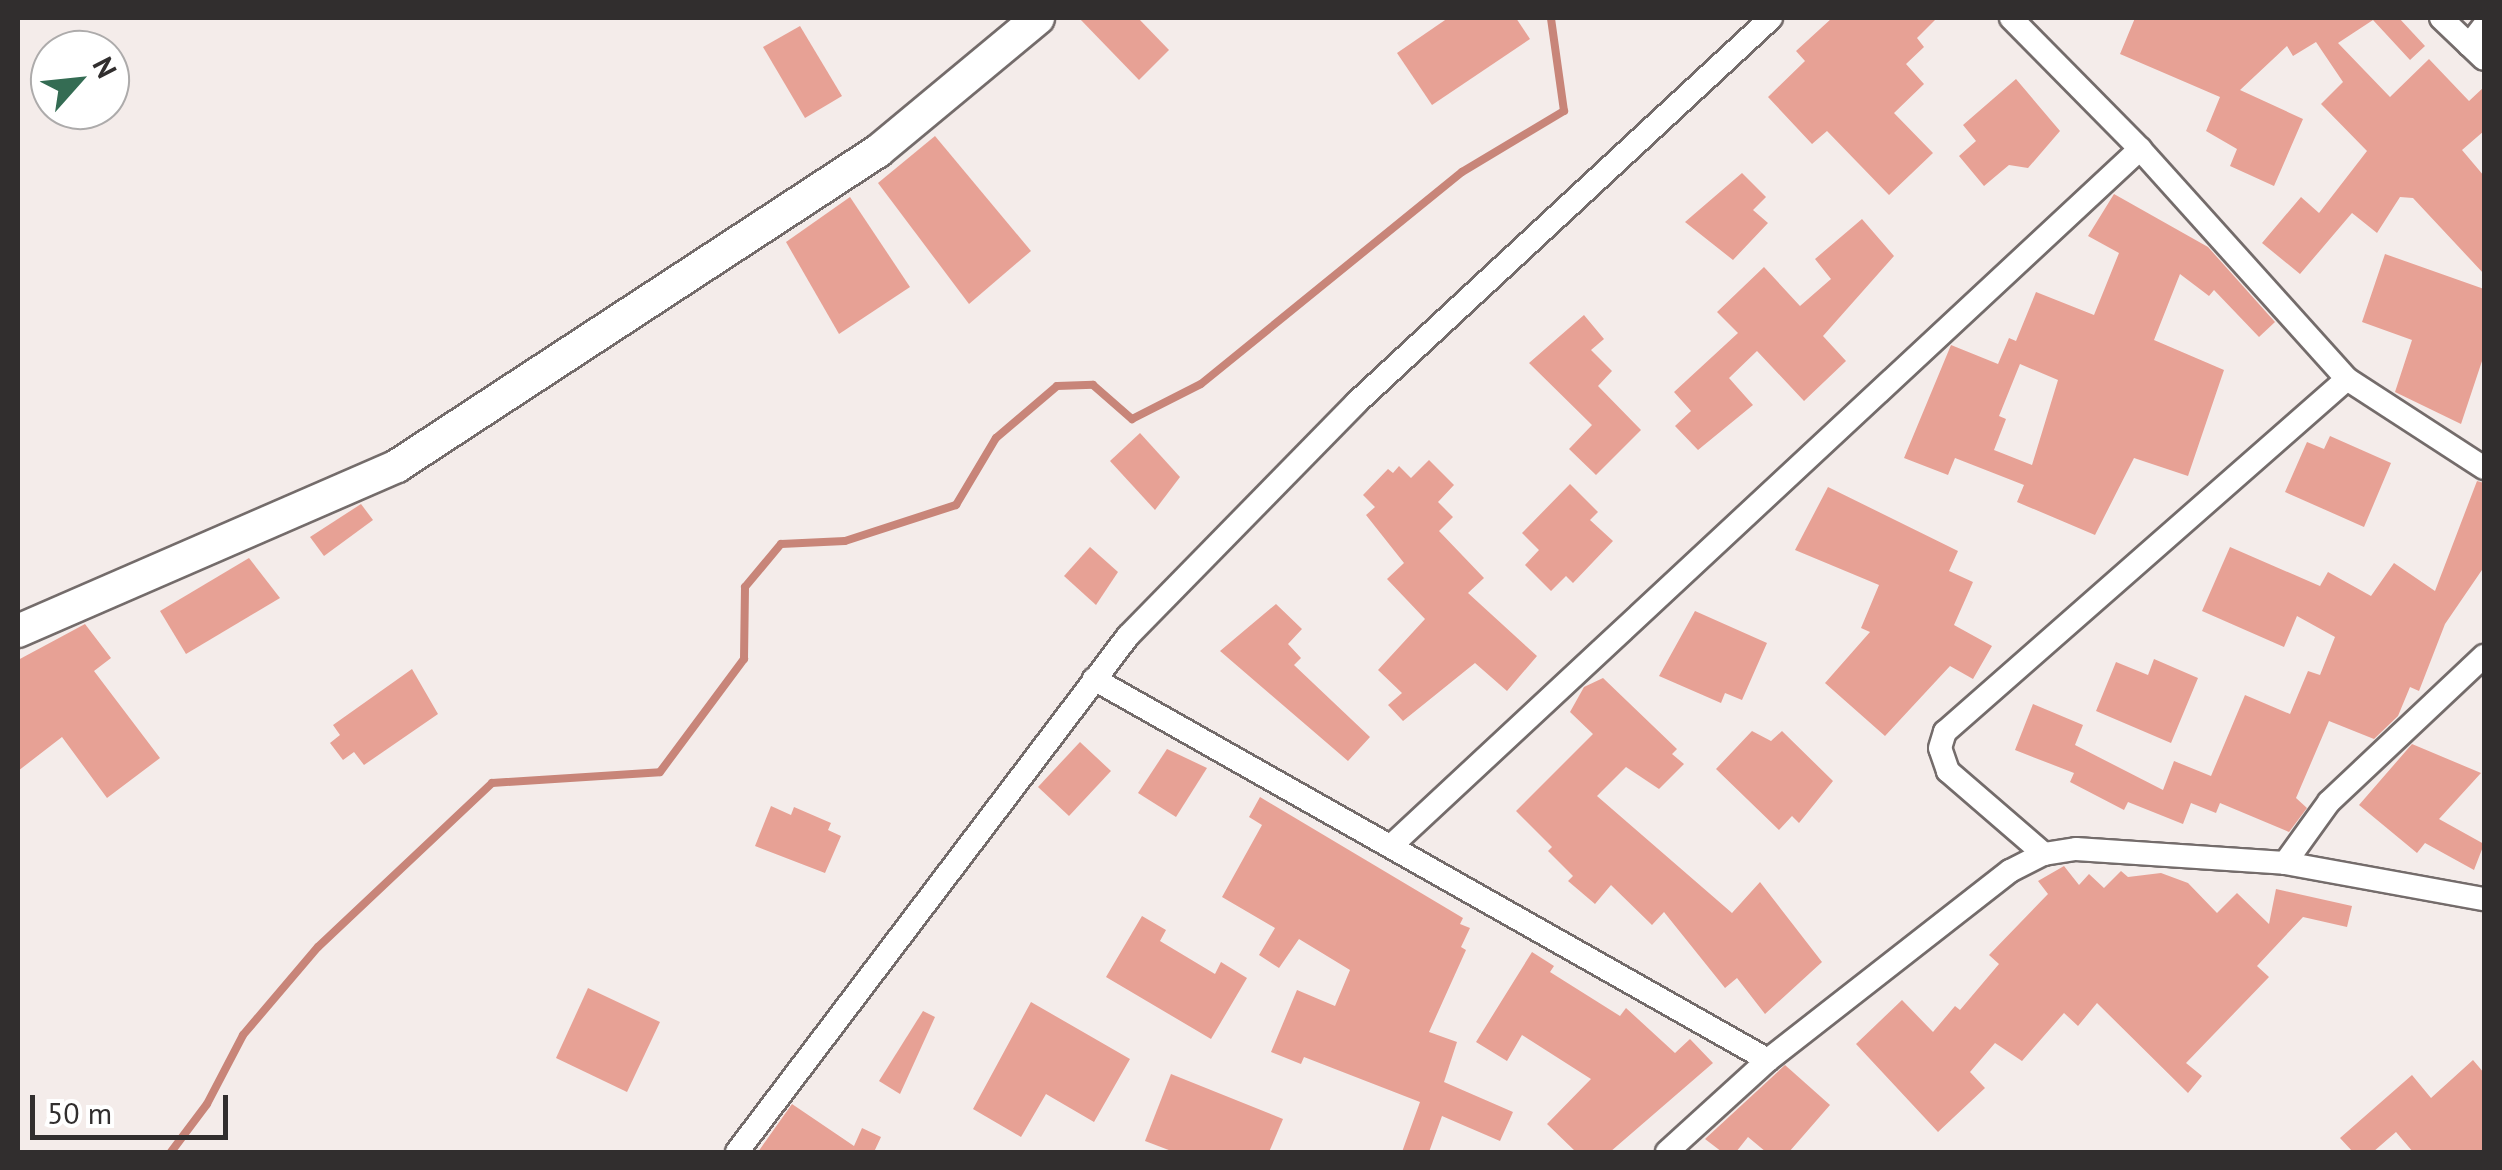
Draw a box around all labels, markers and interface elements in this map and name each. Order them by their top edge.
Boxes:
north arrow [30,30,130,130]
text: N [85,50,126,84]
scale bar [35,1075,232,1137]
text: 50 m [47,1093,112,1132]

